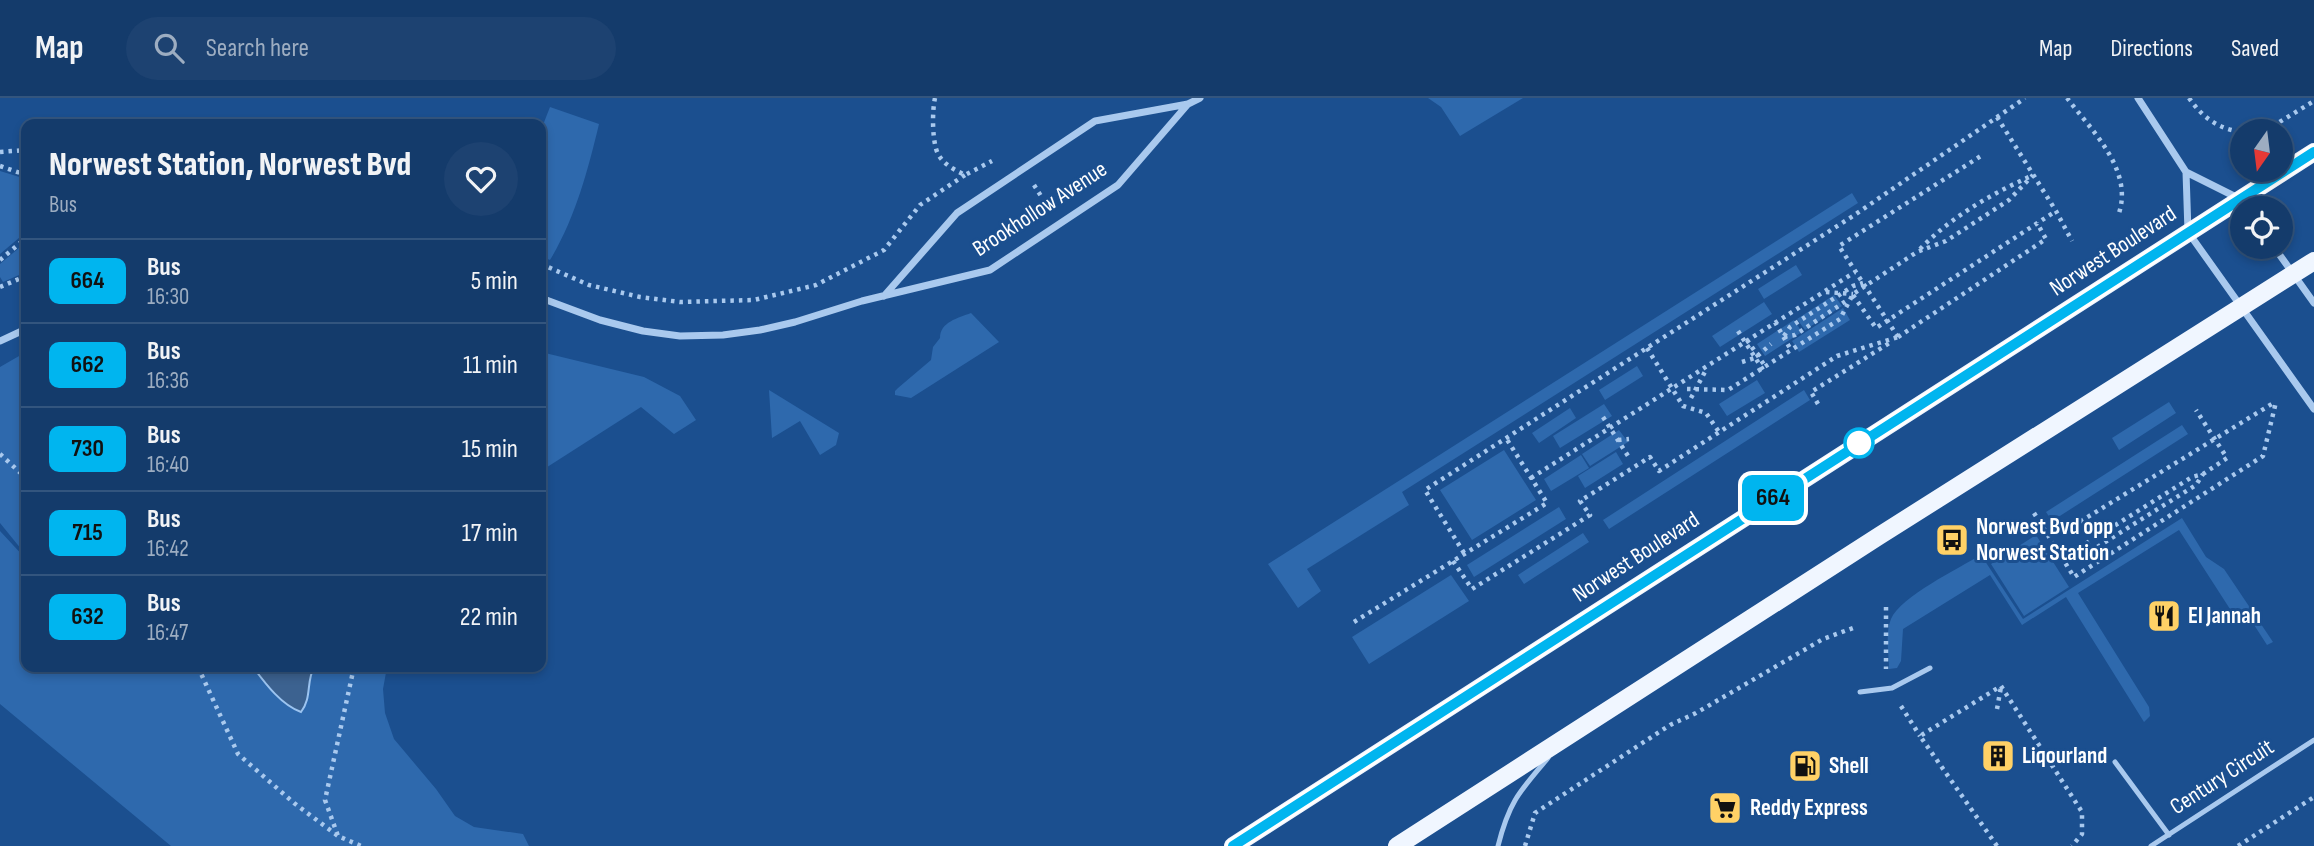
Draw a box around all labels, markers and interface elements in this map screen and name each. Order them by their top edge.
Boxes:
search box [126,17,616,80]
text: Map [35,28,84,68]
icon: search [150,29,188,67]
text: Search here [206,33,309,64]
text: Map [2039,34,2072,63]
text: Directions [2110,34,2193,63]
text: Saved [2231,34,2279,63]
north arrow [2230,119,2292,182]
map controls [2230,119,2293,259]
button: heart [444,142,518,216]
text: Norwest Station, Norwest Bvd [49,145,411,185]
street label: Brookhollow Avenue [968,155,1112,263]
text: Bus [49,191,77,219]
button: locate [2230,196,2293,259]
street label: Norwest Boulevard [2044,200,2182,302]
text: Bus [147,252,181,283]
text: 664 [70,266,105,295]
text: 5 min [471,266,518,297]
text: 16:30 [147,283,189,311]
text: Bus [147,336,181,367]
text: 662 [71,350,104,379]
text: 11 min [463,350,518,381]
text: 16:36 [147,367,189,395]
text: Bus [147,420,181,451]
unlabelled marker [1844,428,1874,458]
text: 730 [71,434,104,463]
text: 15 min [462,434,518,465]
text: 16:40 [147,451,189,479]
line badge: 664 [1733,475,1813,521]
text: 664 [1756,483,1790,512]
text: Bus [147,504,181,535]
street label: Norwest Boulevard [1567,506,1705,608]
place label: Norwest Bvd opp Norwest Station [1976,513,2113,567]
text: 715 [72,518,103,547]
text: 17 min [462,518,518,549]
bus stop icon: Norwest Bvd opp Norwest Station [1933,521,1971,559]
text: 16:42 [147,535,189,563]
text: Bus [147,588,181,619]
restaurant icon: El Jannah [2145,597,2183,635]
text: 632 [71,602,104,631]
text: 22 min [460,602,518,633]
place label: El Jannah [2188,602,2261,630]
text: 16:47 [147,619,188,647]
street label: Century Circuit [2165,733,2279,821]
building icon: Liqourland [1979,737,2017,775]
place label: Liqourland [2022,742,2107,770]
fuel station icon: Shell [1786,747,1824,785]
place label: Shell [1829,752,1869,780]
supermarket icon: Reddy Express [1706,789,1744,827]
place label: Reddy Express [1750,794,1868,822]

